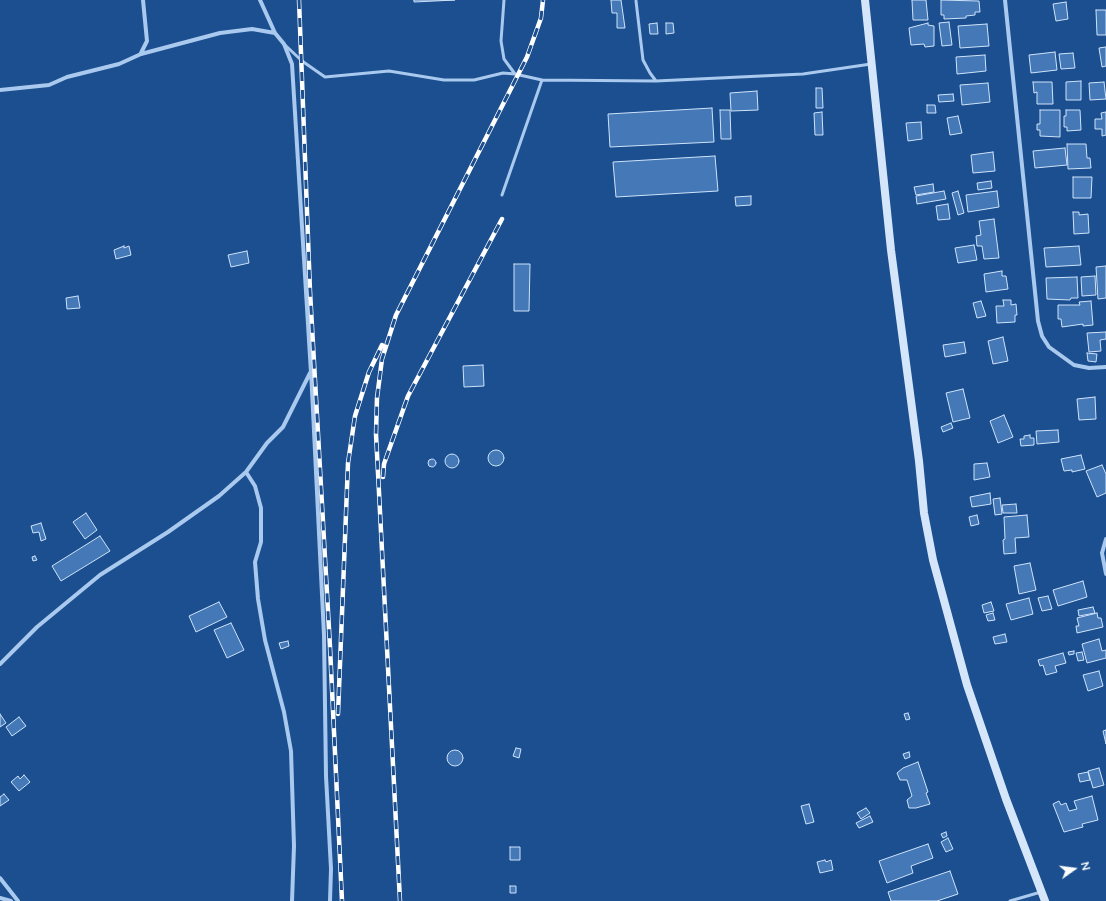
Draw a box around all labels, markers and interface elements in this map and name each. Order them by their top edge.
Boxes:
north arrow [1054,849,1094,889]
text: N [1079,860,1093,872]

